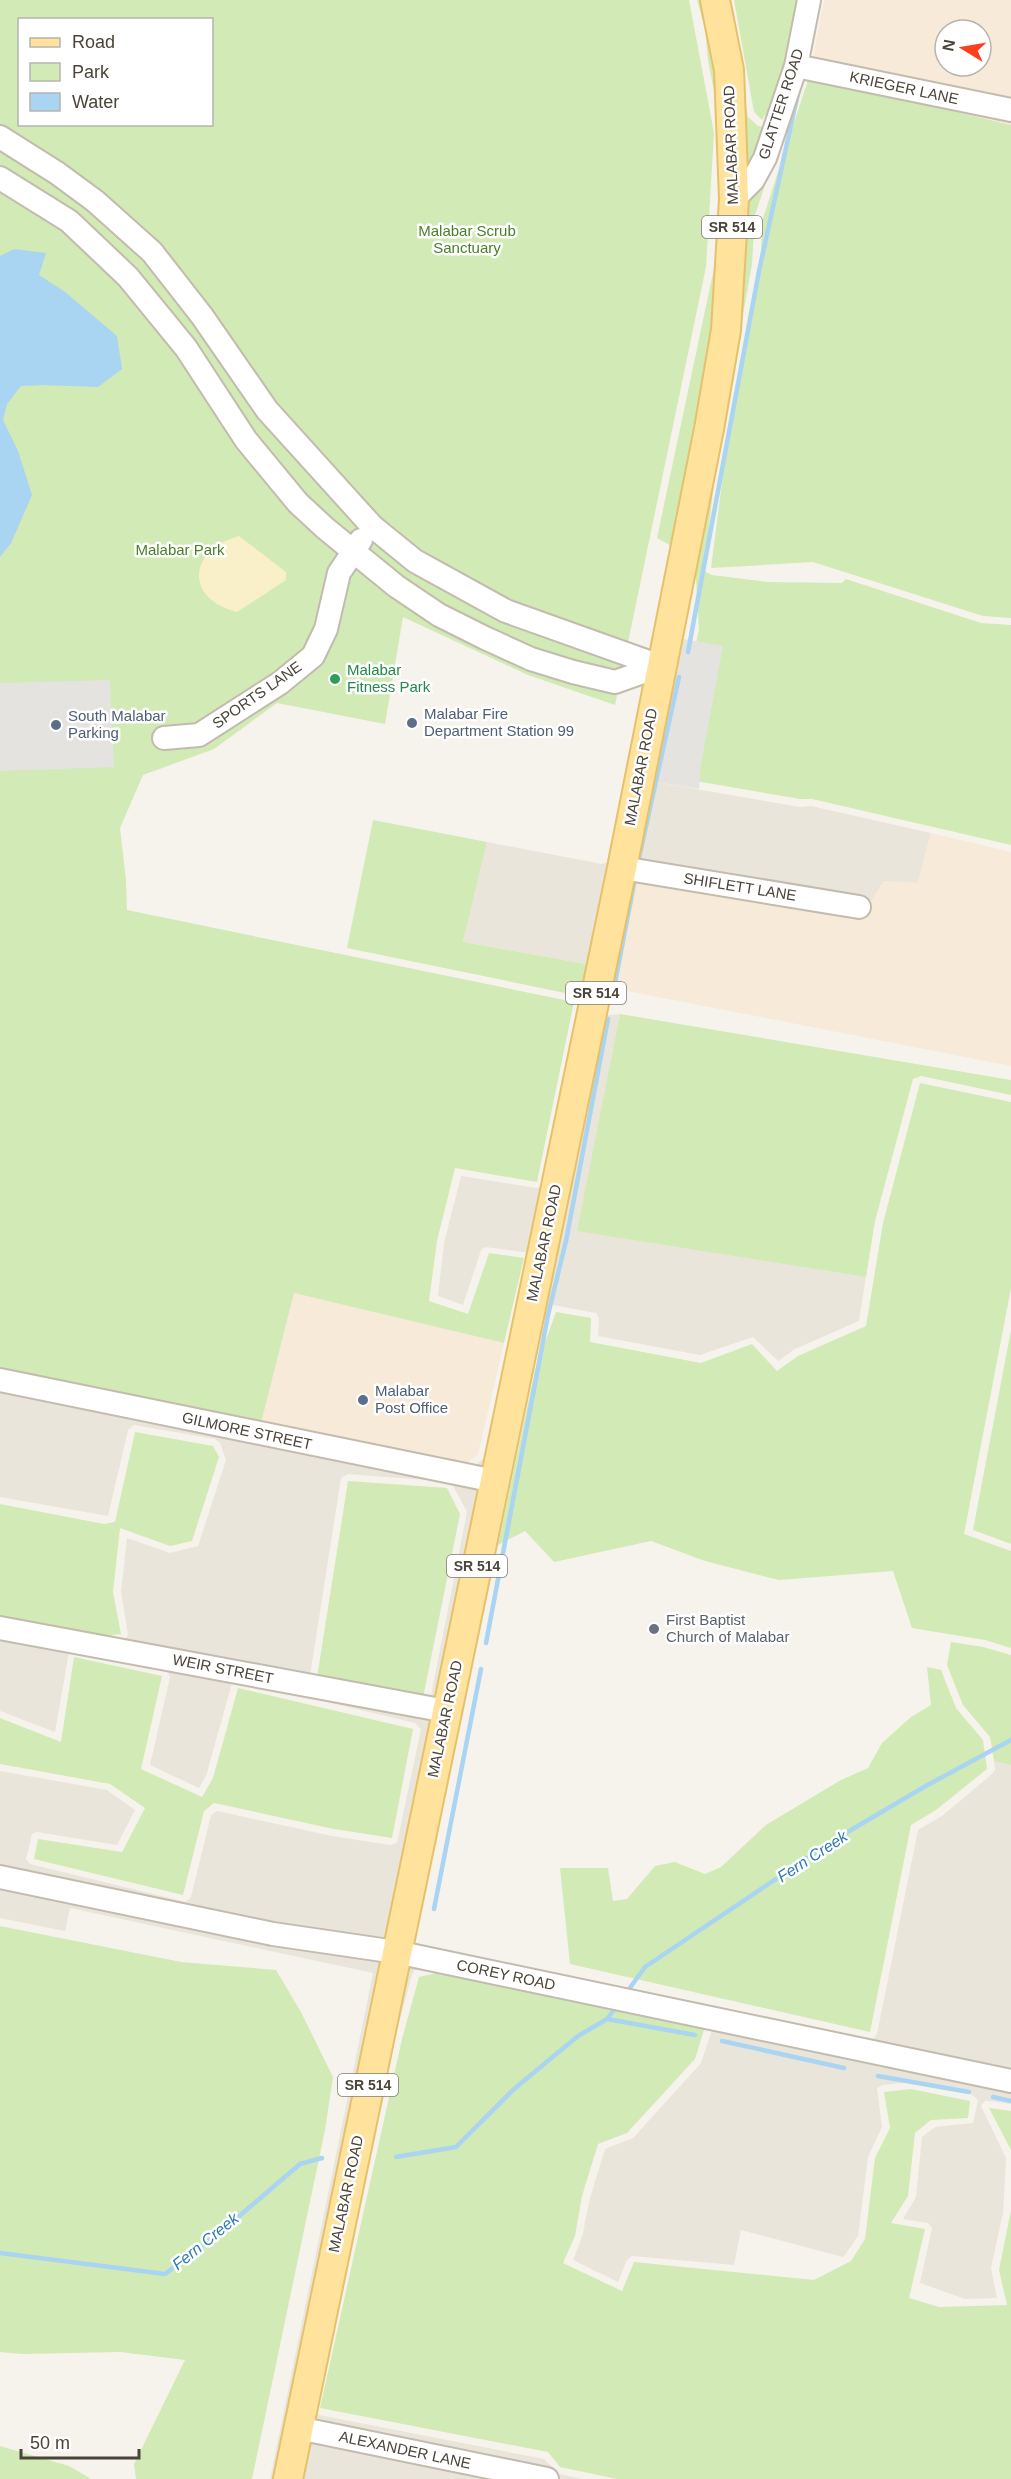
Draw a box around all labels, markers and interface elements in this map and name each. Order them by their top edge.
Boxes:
legend [18,18,213,126]
north arrow [933,18,993,78]
text: Road [72,32,115,52]
text: N [939,38,958,53]
street label: GLATTER ROAD [755,46,807,161]
text: Park [72,62,110,82]
street label: KRIEGER LANE [848,68,960,107]
street label: MALABAR ROAD [720,85,741,205]
text: Water [72,92,119,112]
road number: SR 514 [702,216,762,238]
park label: Malabar Scrub Sanctuary [418,222,516,256]
park label: Malabar Park [135,541,225,558]
street label: SPORTS LANE [209,658,304,732]
place label: Malabar Fitness Park [347,661,431,695]
marker: Malabar Fitness Park [328,672,342,686]
place label: Malabar Fire Department Station 99 [424,705,574,739]
place label: South Malabar Parking [68,707,166,741]
street label: MALABAR ROAD [621,707,660,827]
marker: Malabar Fire Department Station 99 [405,716,419,730]
marker: South Malabar Parking [49,718,63,732]
street label: SHIFLETT LANE [682,869,798,904]
road number: SR 514 [566,982,626,1004]
street label: MALABAR ROAD [523,1183,564,1303]
place label: Malabar Post Office [375,1382,448,1416]
marker: Malabar Post Office [356,1393,370,1407]
street label: GILMORE STREET [181,1408,314,1453]
road number: SR 514 [447,1555,507,1577]
place label: First Baptist Church of Malabar [666,1611,789,1645]
marker: First Baptist Church of Malabar [647,1622,661,1636]
street label: WEIR STREET [171,1650,275,1687]
street label: MALABAR ROAD [424,1659,465,1779]
water label: Fern Creek [774,1827,851,1885]
street label: COREY ROAD [455,1956,557,1993]
road number: SR 514 [338,2074,398,2096]
street label: MALABAR ROAD [325,2134,366,2254]
water label: Fern Creek [169,2209,243,2273]
scale bar [21,2422,140,2460]
street label: ALEXANDER LANE [338,2427,473,2472]
text: 50 m [30,2433,70,2453]

